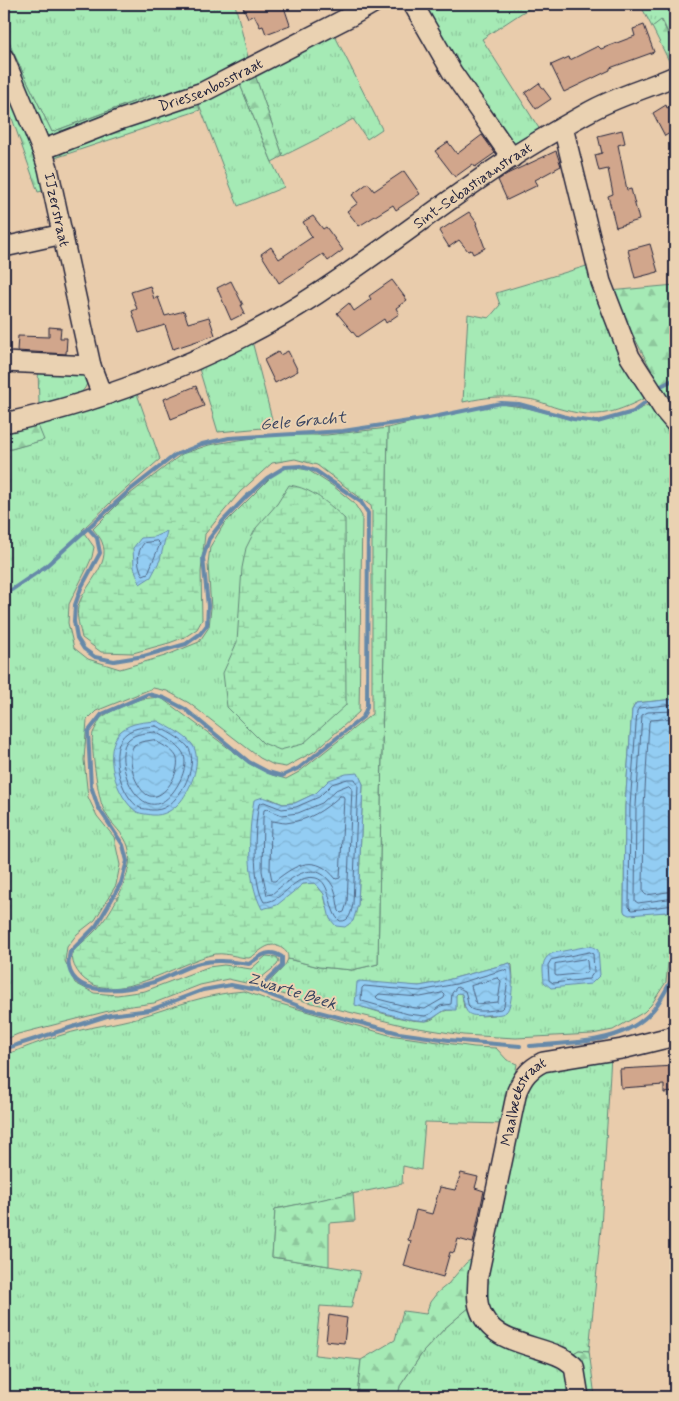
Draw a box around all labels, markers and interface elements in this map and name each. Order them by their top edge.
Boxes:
street label: Driessenbosstraat [156,54,267,117]
street label: Sint-Sebastiaanstraat [410,138,536,234]
street label: IJzerstraat [38,171,74,249]
water label: Gele Gracht [259,407,349,436]
water label: Zwarte Beek [244,968,339,1015]
street label: Maalbeekstraat [497,1053,550,1148]

